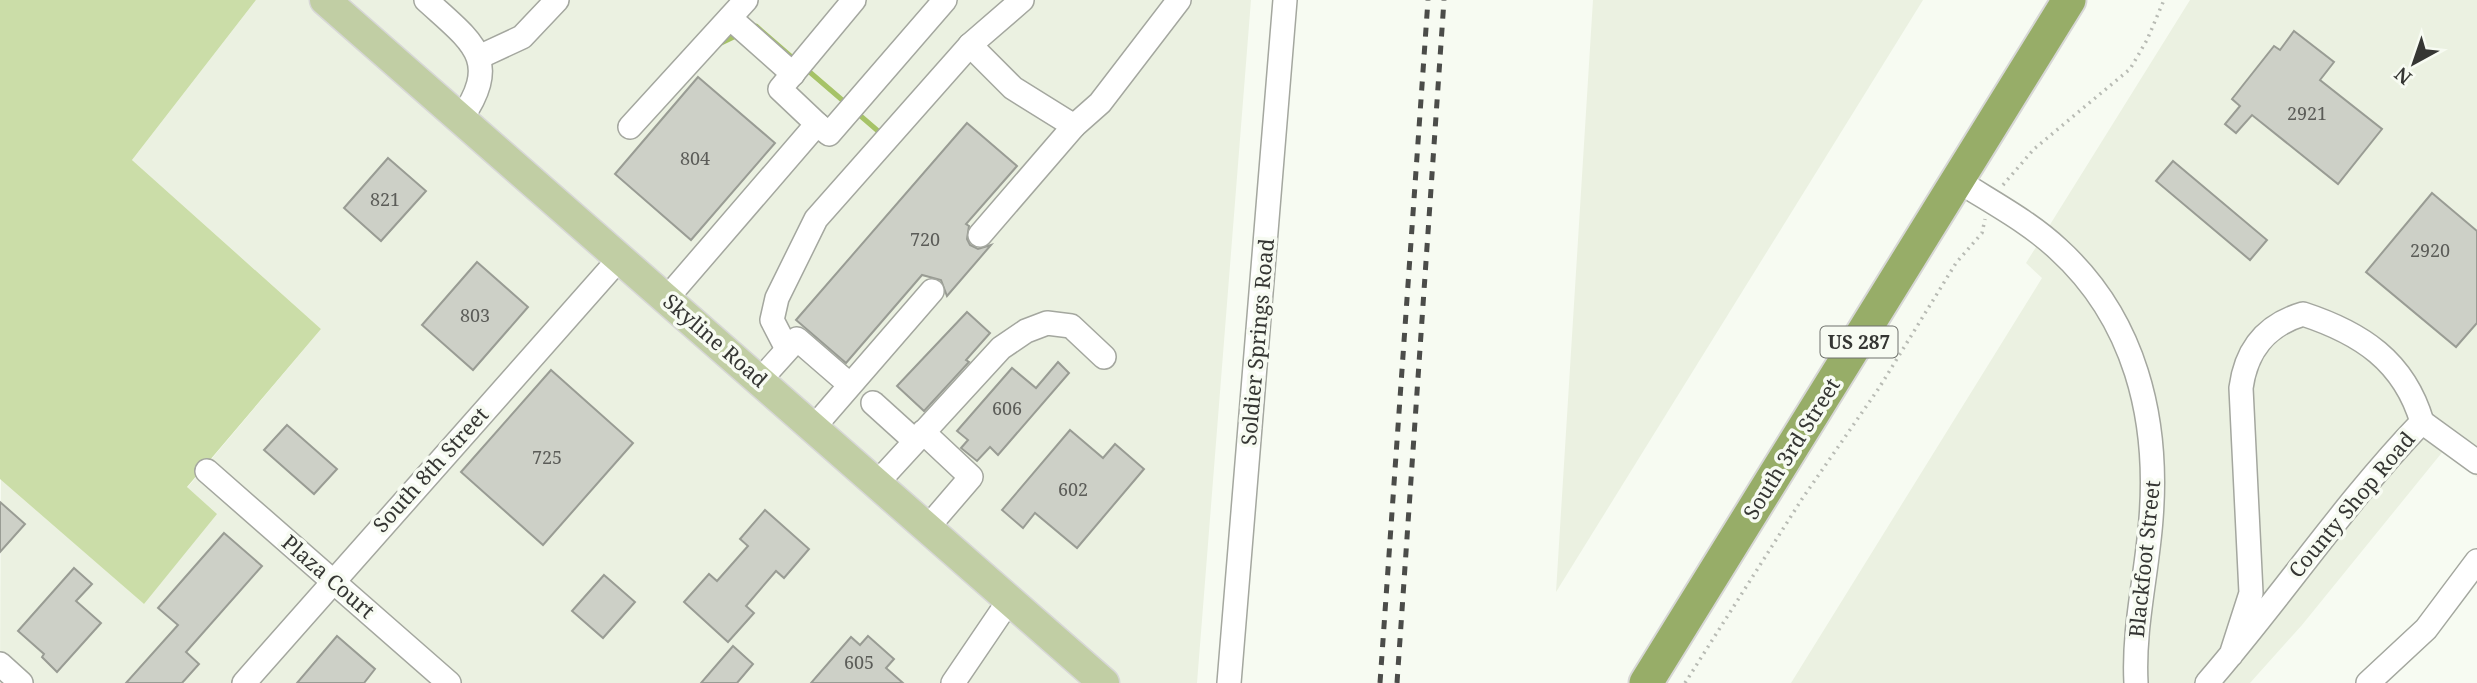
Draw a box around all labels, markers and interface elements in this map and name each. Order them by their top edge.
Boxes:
north arrow [2379,28,2449,98]
text: N [2389,61,2417,91]
house number: 2921 [2287,101,2327,125]
house number: 804 [680,146,710,170]
house number: 821 [370,187,400,211]
house number: 720 [910,227,940,251]
street label: Soldier Springs Road [1234,237,1280,447]
house number: 2920 [2410,238,2450,262]
street label: Skyline Road [658,287,774,393]
house number: 803 [460,303,490,327]
road number: US 287 [1820,326,1898,358]
street label: South 3rd Street [1736,373,1846,524]
house number: 606 [992,396,1022,420]
street label: South 8th Street [366,401,494,538]
street label: County Shop Road [2282,425,2421,583]
house number: 725 [532,445,562,469]
house number: 602 [1058,477,1088,501]
street label: Blackfoot Street [2122,479,2166,639]
street label: Plaza Court [276,528,381,624]
house number: 605 [844,650,874,674]

